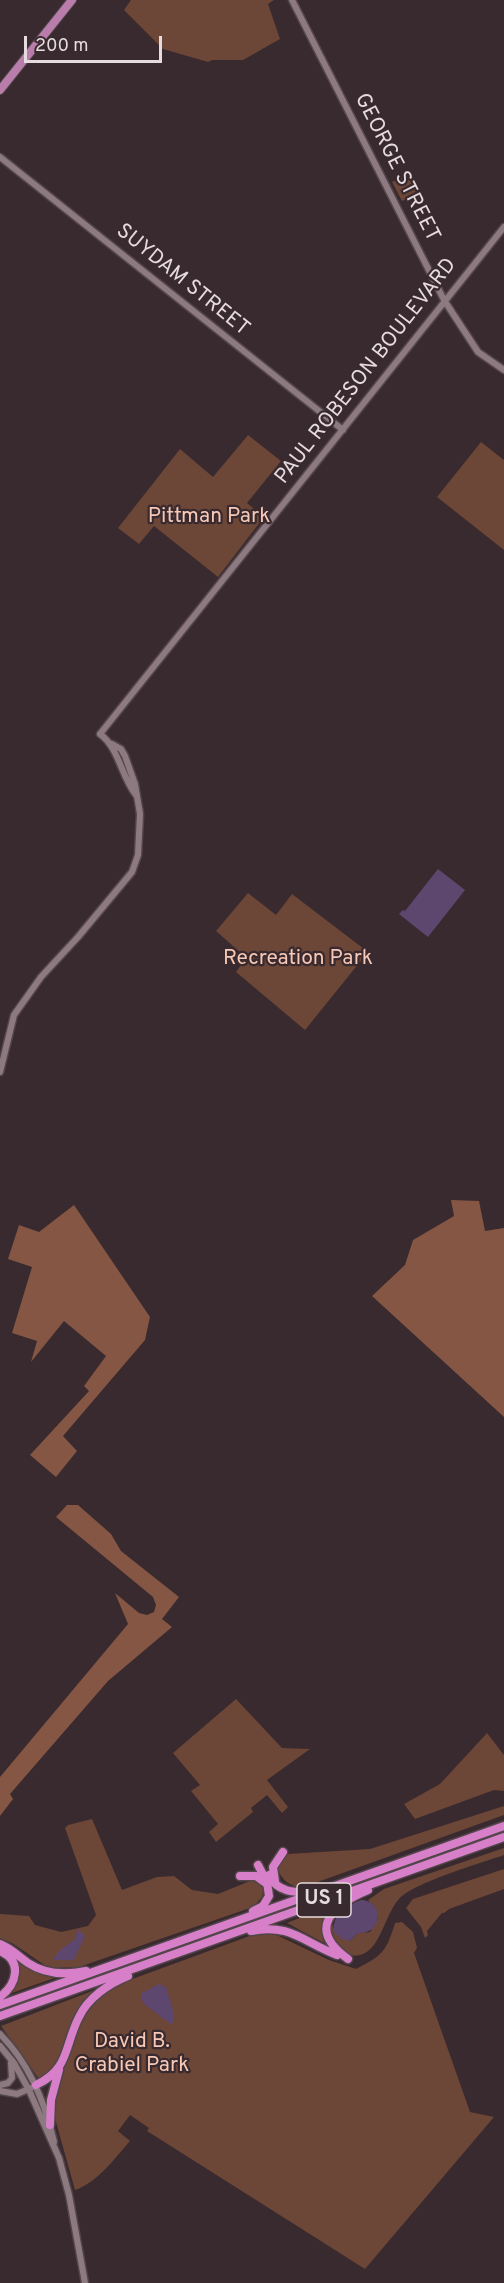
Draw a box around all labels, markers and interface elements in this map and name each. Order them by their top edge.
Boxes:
scale bar [27,24,165,62]
text: 200 m [35,35,88,58]
street label: GEORGE STREET [348,90,444,246]
street label: SUYDAM STREET [110,219,254,343]
street label: PAUL ROBESON BOULEVARD [271,254,463,490]
park label: Pittman Park [148,505,270,531]
park label: Recreation Park [223,947,373,973]
road number: US 1 [297,1883,351,1917]
park label: David B. Crabiel Park [75,2030,189,2080]

